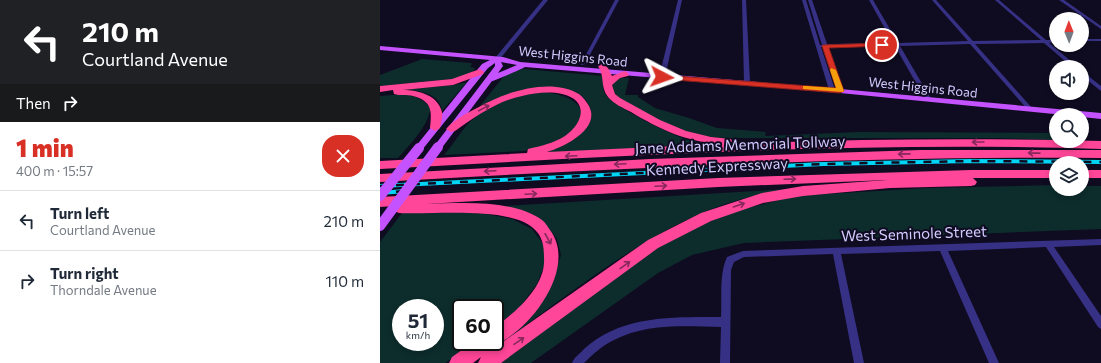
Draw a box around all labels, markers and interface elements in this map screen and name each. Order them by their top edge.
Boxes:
north arrow [1049,12,1089,52]
map controls [1049,12,1089,196]
text: 210 m [82,14,159,48]
icon: left [16,16,68,68]
pin [865,28,899,62]
icon: arrive [871,34,893,56]
street label: West Higgins Road [518,42,628,70]
text: Courtland Avenue [82,48,228,70]
position arrow [641,56,683,98]
button: sound [1049,60,1089,100]
street label: West Higgins Road [868,73,978,101]
icon: right [59,92,81,114]
text: Then [16,94,51,112]
one-way arrow [478,103,490,111]
button: search [1049,108,1089,148]
street label: Jane Addams Memorial Tollway [634,131,846,157]
text: 1 min [16,133,74,162]
button: close [322,135,364,177]
one-way arrow [972,138,985,146]
one-way arrow [1028,149,1041,157]
one-way arrow [898,151,911,158]
one-way arrow [565,152,578,159]
street label: Kennedy Expressway [646,153,789,179]
button: layers [1049,156,1089,196]
one-way arrow [614,161,627,168]
text: 400 m · 15:57 [16,163,93,179]
one-way arrow [484,168,497,175]
one-way arrow [783,175,796,183]
one-way arrow [654,182,667,190]
one-way arrow [524,190,537,197]
one-way arrow [733,201,746,208]
text: Turn left [50,204,109,222]
icon: left [16,210,38,232]
text: 210 m [324,212,364,230]
street label: West Seminole Street [841,221,987,245]
text: Courtland Avenue [50,222,155,238]
one-way arrow [545,232,552,244]
one-way arrow [619,261,630,269]
text: Turn right [50,264,119,282]
icon: right [16,270,38,292]
text: 110 m [325,272,364,290]
text: Thorndale Avenue [50,282,156,298]
speed limit sign: 60 [452,299,504,351]
text: 51 [408,308,428,332]
text: km/h [406,329,430,341]
one-way arrow [513,337,524,345]

